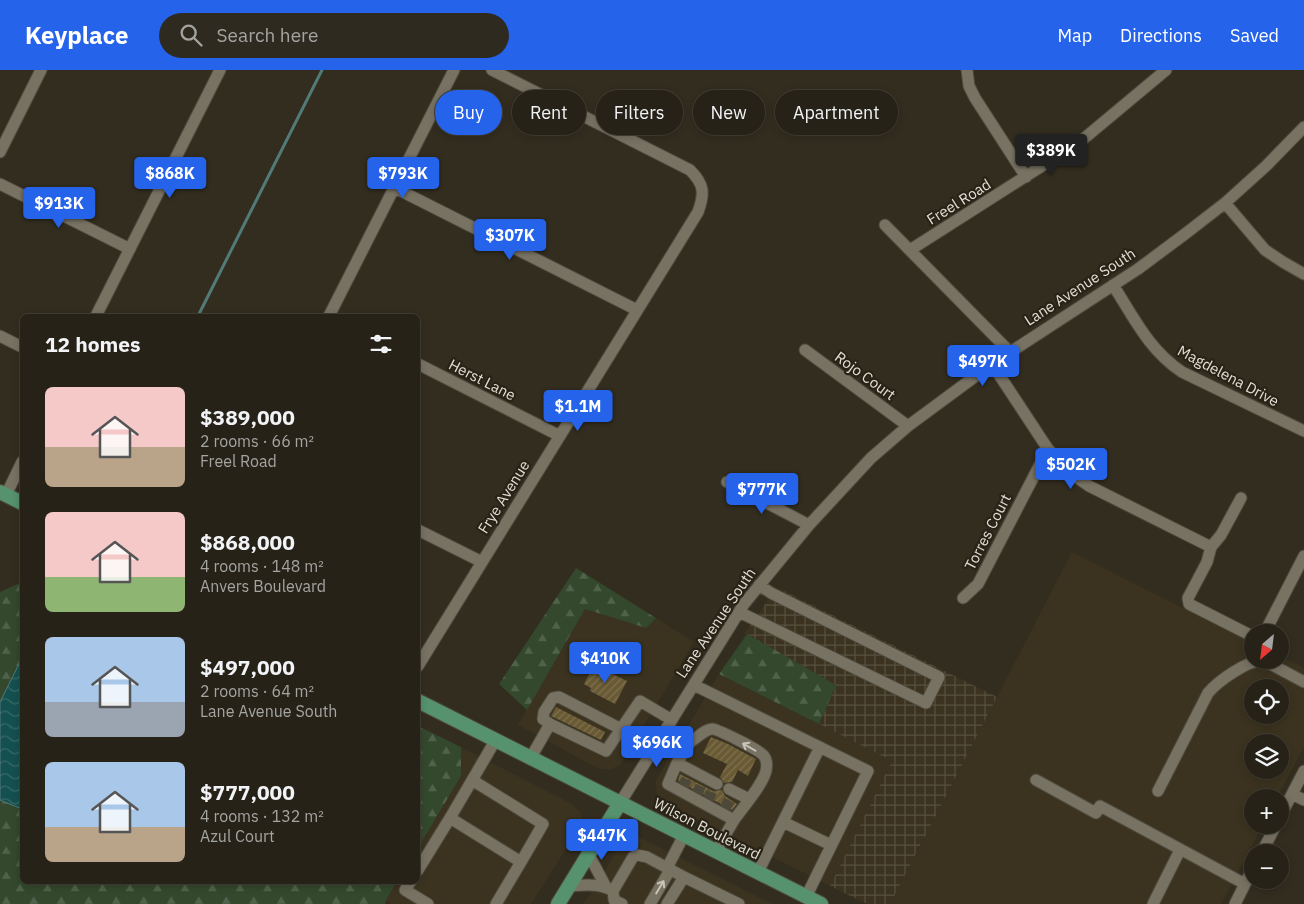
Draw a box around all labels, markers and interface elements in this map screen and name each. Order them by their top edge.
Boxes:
search box [159,13,509,58]
text: Keyplace [25,19,129,51]
icon: search [177,21,205,49]
text: Search here [217,23,318,47]
text: Map [1057,24,1092,47]
text: Directions [1120,24,1202,47]
text: Saved [1230,24,1279,47]
chip: Buy [435,90,502,135]
chip: Rent [512,90,586,135]
chip: Filters [596,90,683,135]
chip: New [693,90,765,135]
chip: Apartment [775,90,898,135]
pin: $389K [1016,134,1086,176]
text: $389K [1026,140,1076,160]
pin: $868K [135,156,205,199]
pin: $793K [368,156,438,199]
text: $868K [145,163,195,183]
text: $793K [378,163,428,183]
street label: Freel Road [923,174,994,229]
pin: $913K [24,186,94,229]
text: $913K [34,193,84,213]
pin: $307K [475,218,545,261]
text: $307K [485,225,535,245]
street label: Lane Avenue South [1021,244,1139,330]
text: 12 homes [45,330,141,358]
icon: filters [367,330,395,358]
street label: Magdelena Drive [1174,341,1282,410]
pin: $497K [948,344,1018,387]
street label: Rojo Court [831,347,899,404]
text: $497K [958,351,1008,371]
street label: Herst Lane [446,355,519,405]
pin: $1.1M [543,390,613,432]
text: $1.1M [555,396,601,416]
text: $389,000 [200,403,295,431]
icon: home [85,407,145,467]
text: 2 rooms · 66 m² [200,431,314,451]
pin: $502K [1036,448,1106,490]
text: Freel Road [200,451,277,471]
text: $502K [1046,454,1096,474]
street label: Frye Avenue [474,457,534,537]
pin: $777K [727,472,797,515]
text: $777K [737,479,787,499]
street label: Torres Court [960,490,1015,573]
text: $868,000 [200,528,295,556]
icon: home [85,532,145,592]
text: 4 rooms · 148 m² [200,556,324,576]
street label: Lane Avenue South [672,564,759,681]
text: Anvers Boulevard [200,576,326,596]
north arrow [1244,624,1289,669]
map controls [1244,624,1289,889]
pin: $410K [570,642,640,684]
text: $410K [580,648,630,668]
text: $497,000 [200,653,295,681]
icon: home [85,657,145,717]
button: locate [1244,679,1289,724]
text: 2 rooms · 64 m² [200,681,314,701]
text: Lane Avenue South [200,701,337,721]
pin: $696K [622,726,692,768]
text: $696K [632,732,682,752]
button: layers [1244,734,1289,779]
one-way arrow [743,741,757,751]
text: $777,000 [200,778,295,806]
icon: home [85,782,145,842]
button: + [1244,789,1289,834]
street label: Wilson Boulevard [651,793,764,864]
text: 4 rooms · 132 m² [200,806,324,826]
pin: $447K [567,818,637,861]
text: $447K [577,825,627,845]
text: Azul Court [200,826,275,846]
button: − [1244,844,1289,889]
one-way arrow [655,879,665,894]

